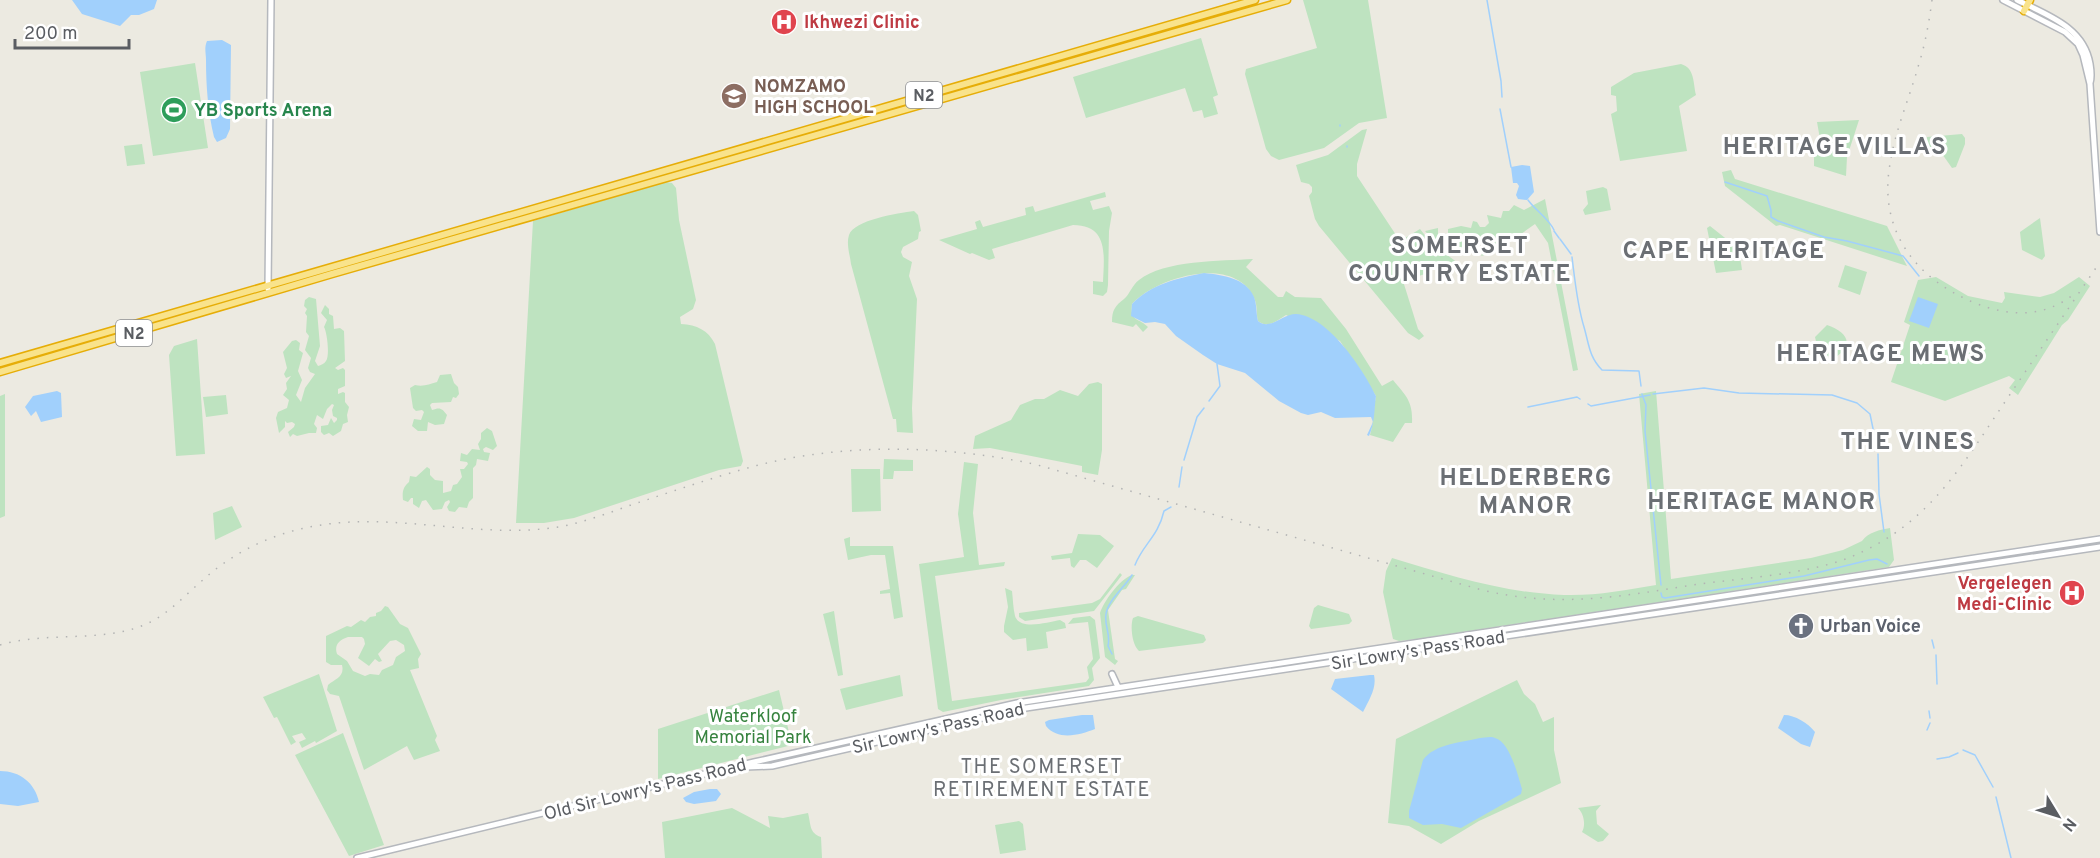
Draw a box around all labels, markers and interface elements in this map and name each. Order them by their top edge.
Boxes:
hospital icon: Ikhwezi Clinic [769,7,799,37]
scale bar [15,12,129,50]
place label: Ikhwezi Clinic [804,12,920,35]
text: 200 m [24,23,77,46]
place label: NOMZAMO HIGH SCHOOL [754,76,873,120]
school or university icon: NOMZAMO HIGH SCHOOL [719,81,749,111]
road number: N2 [906,82,942,108]
sports icon: YB Sports Arena [159,95,189,125]
place label: YB Sports Arena [194,100,332,123]
district label: HERITAGE VILLAS [1723,133,1947,163]
district label: SOMERSET COUNTRY ESTATE [1348,232,1572,290]
district label: CAPE HERITAGE [1622,237,1826,267]
road number: N2 [116,320,152,346]
district label: HERITAGE MEWS [1776,340,1986,370]
district label: THE VINES [1841,428,1975,458]
district label: HELDERBERG MANOR [1439,464,1613,522]
district label: HERITAGE MANOR [1647,488,1877,518]
place label: Vergelegen Medi-Clinic [1957,573,2052,617]
hospital icon: Vergelegen Medi-Clinic [2057,578,2087,608]
church icon: Urban Voice [1786,611,1816,641]
place label: Urban Voice [1820,616,1921,639]
street label: Sir Lowry's Pass Road [1330,626,1507,677]
street label: Sir Lowry's Pass Road [850,698,1027,760]
park label: Waterkloof Memorial Park [695,706,811,750]
street label: Old Sir Lowry's Pass Road [542,754,749,827]
district label: THE SOMERSET RETIREMENT ESTATE [933,755,1151,804]
north arrow [2028,786,2088,846]
text: N [2057,813,2080,835]

